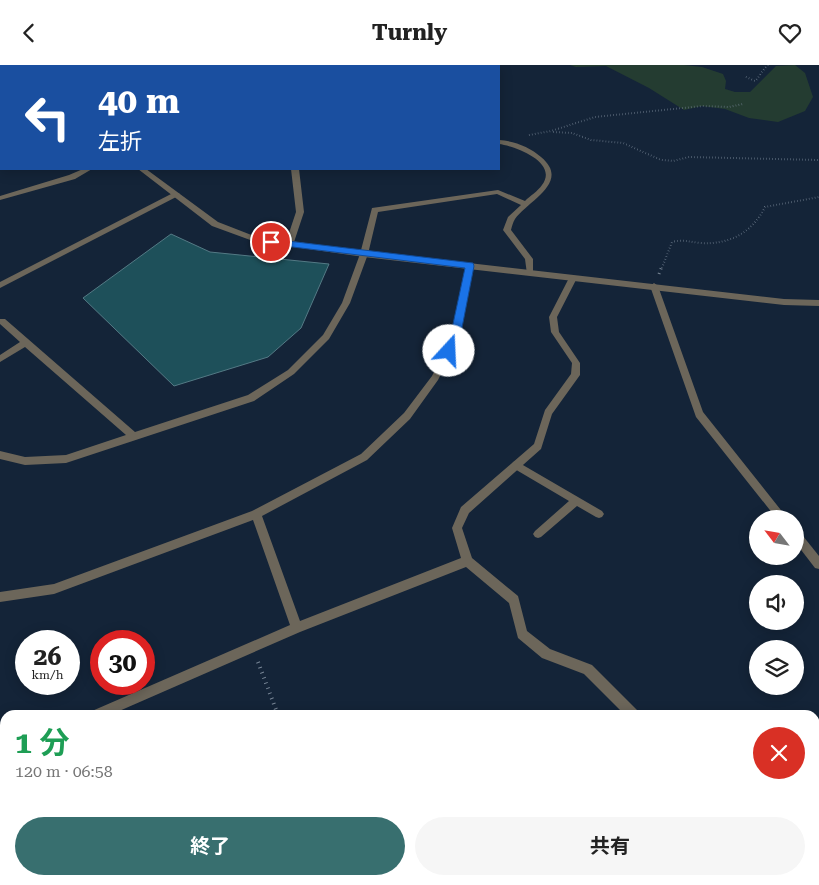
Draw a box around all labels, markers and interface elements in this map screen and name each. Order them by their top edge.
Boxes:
icon: back [15,19,43,47]
icon: heart [776,19,804,47]
text: Turnly [372,20,447,45]
text: 40 m [98,81,180,122]
icon: left [15,85,80,150]
text: 左折 [98,129,142,154]
pin [250,221,292,263]
icon: arrive [257,228,285,256]
position arrow [422,324,474,376]
north arrow [749,510,804,565]
map controls [749,510,804,695]
button: sound [749,575,804,630]
speed limit sign: 30 [90,630,155,695]
button: layers [749,640,804,695]
text: 26 [33,642,62,671]
text: km/h [31,668,64,682]
text: 1 分 [15,725,69,760]
button: close [753,727,805,779]
text: 120 m · 06:58 [15,762,113,781]
button: 終了 [15,817,405,875]
button: 共有 [415,817,805,875]

